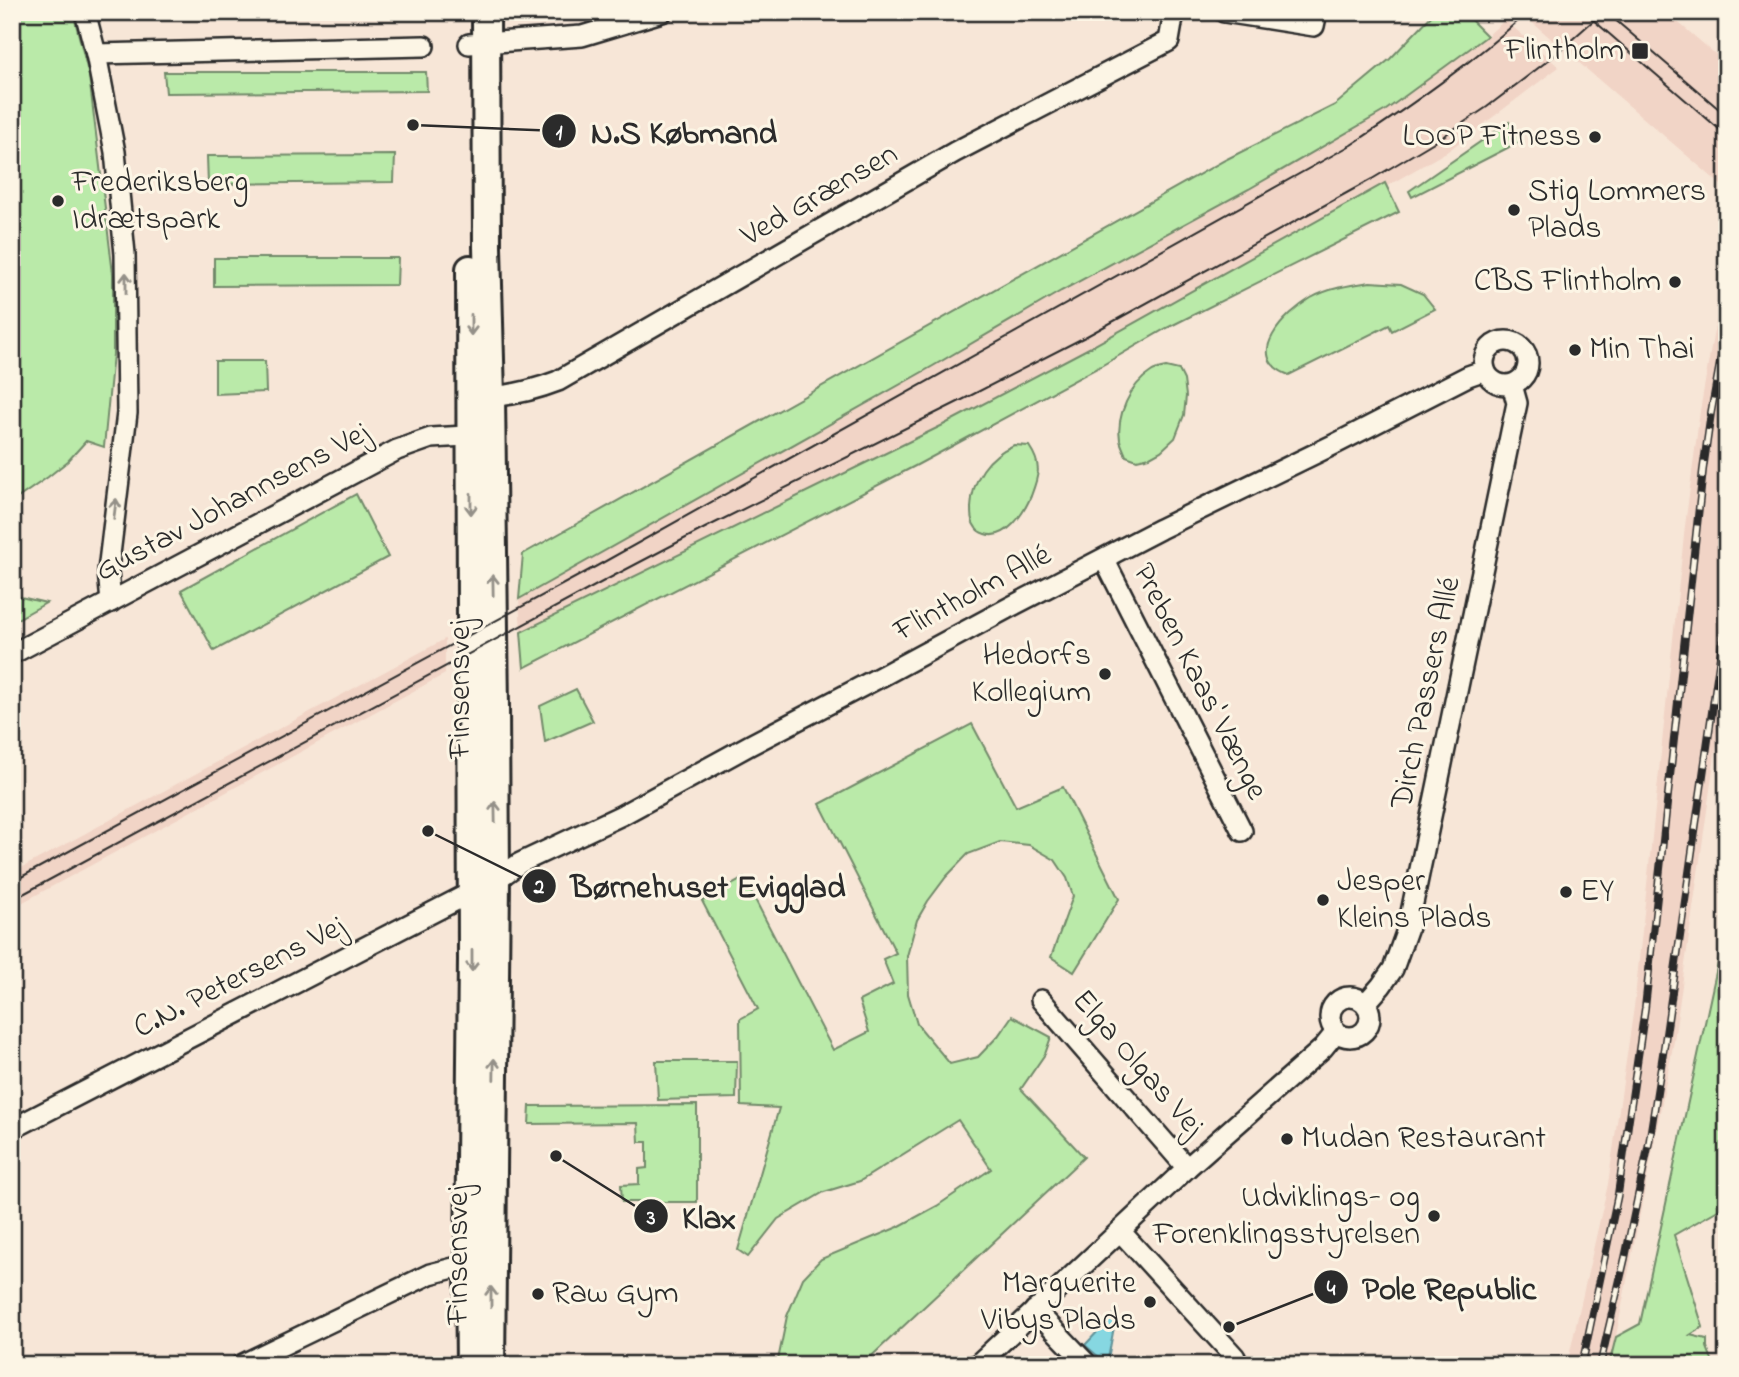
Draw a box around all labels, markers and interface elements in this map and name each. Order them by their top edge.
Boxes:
place label: Flintholm [1504,28,1624,75]
marker: Flintholm [1630,41,1650,61]
callout: N.S Købmand [542,104,791,158]
text: N.S Købmand [591,111,778,159]
place label: LOOP Fitness [1403,114,1581,161]
text: 1 [556,119,563,149]
marker: LOOP Fitness [1587,129,1603,145]
street label: Ved Grænsen [732,132,907,260]
place label: Frederiksberg Idrætspark [71,160,248,244]
place label: Stig Lommers Plads [1528,169,1706,253]
marker: Frederiksberg Idrætspark [50,193,66,209]
marker: Stig Lommers Plads [1506,202,1522,218]
place label: CBS Flintholm [1474,259,1661,306]
one-way arrow [119,271,133,294]
marker: CBS Flintholm [1667,274,1683,290]
one-way arrow [464,314,477,337]
place label: Min Thai [1589,327,1695,374]
marker: Min Thai [1567,342,1583,358]
street label: Gustav Johannsens Vej [87,410,379,595]
one-way arrow [464,492,478,515]
one-way arrow [109,499,122,521]
street label: Flintholm Allé [885,532,1061,656]
street label: Preben Kaas' Vænge [1119,555,1279,809]
street label: Dirch Passers Allé [1379,572,1475,814]
one-way arrow [487,573,500,596]
street label: Finsensvej [438,619,485,760]
place label: Hedorfs Kollegium [972,633,1091,717]
marker: Hedorfs Kollegium [1097,666,1113,682]
one-way arrow [488,801,502,824]
callout: Børnehuset Evigglad [521,859,859,913]
place label: Jesper Kleins Plads [1337,859,1492,943]
text: Børnehuset Evigglad [569,865,846,914]
place label: EY [1580,869,1614,916]
text: 2 [533,873,545,903]
marker: EY [1558,884,1574,900]
marker: Jesper Kleins Plads [1315,892,1331,908]
street label: C.N. Petersens Vej [126,904,355,1052]
one-way arrow [465,949,479,972]
street label: Elga Olgas Vej [1059,980,1215,1149]
one-way arrow [487,1058,501,1081]
place label: Mudan Restaurant [1301,1116,1546,1163]
marker: Mudan Restaurant [1279,1131,1295,1147]
place label: Udviklings- og Forenklingsstyrelsen [1152,1175,1420,1259]
street label: Finsensvej [436,1185,483,1326]
callout: Klax [633,1189,751,1243]
text: Klax [682,1196,736,1244]
text: 3 [646,1204,656,1234]
marker: Udviklings- og Forenklingsstyrelsen [1426,1208,1442,1224]
callout: Pole Republic [1313,1260,1550,1314]
place label: Marguerite Vibys Plads [980,1261,1137,1345]
text: Pole Republic [1362,1267,1537,1315]
place label: Raw Gym [552,1271,679,1318]
text: 4 [1327,1275,1336,1305]
one-way arrow [484,1285,498,1308]
marker: Raw Gym [530,1286,546,1302]
marker: Marguerite Vibys Plads [1142,1294,1158,1310]

